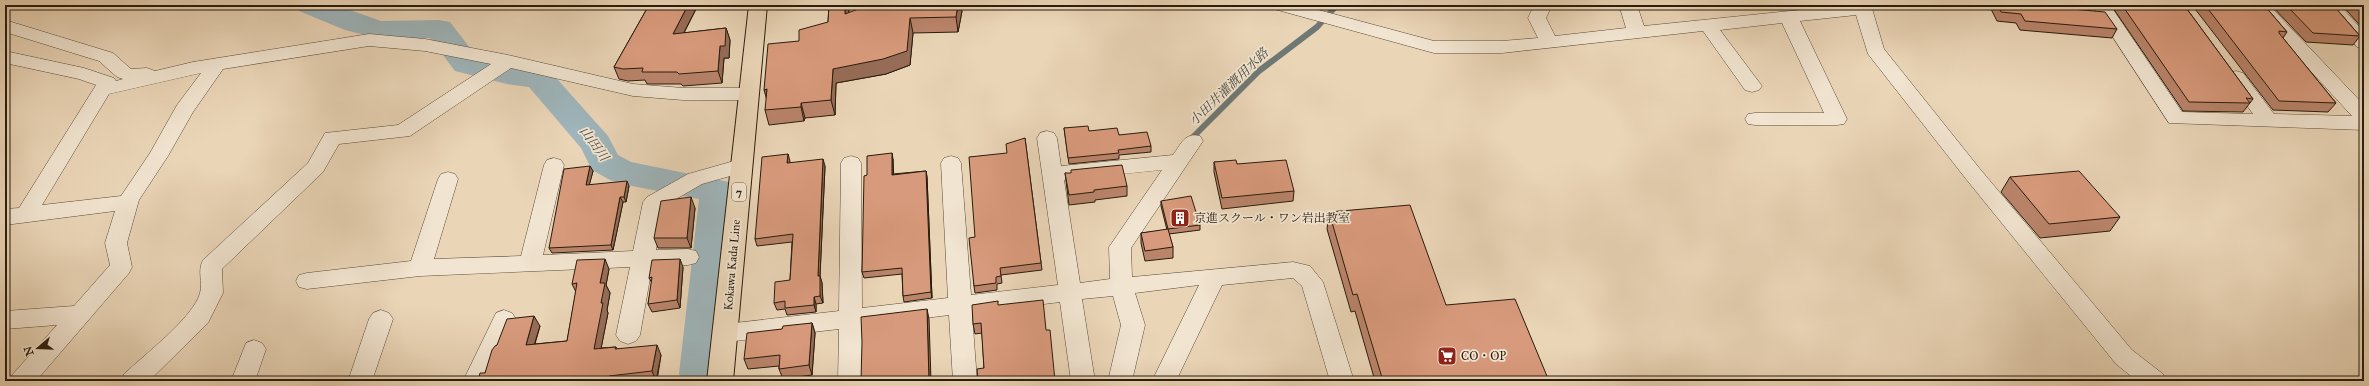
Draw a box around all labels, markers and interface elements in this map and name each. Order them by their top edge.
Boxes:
water label: 小田井灌漑用水路 [1186,44,1273,129]
water label: 山田川 [576,124,613,166]
road number: 7 [732,183,746,201]
building icon: 京進スクール・ワン岩出教室 [1169,207,1191,229]
place label: 京進スクール・ワン岩出教室 [1194,211,1350,225]
street label: Kokawa Kada Line [721,219,743,311]
north arrow [18,328,58,368]
text: N [21,344,37,358]
supermarket icon: CO・OP [1436,345,1458,367]
place label: CO・OP [1461,349,1506,363]

